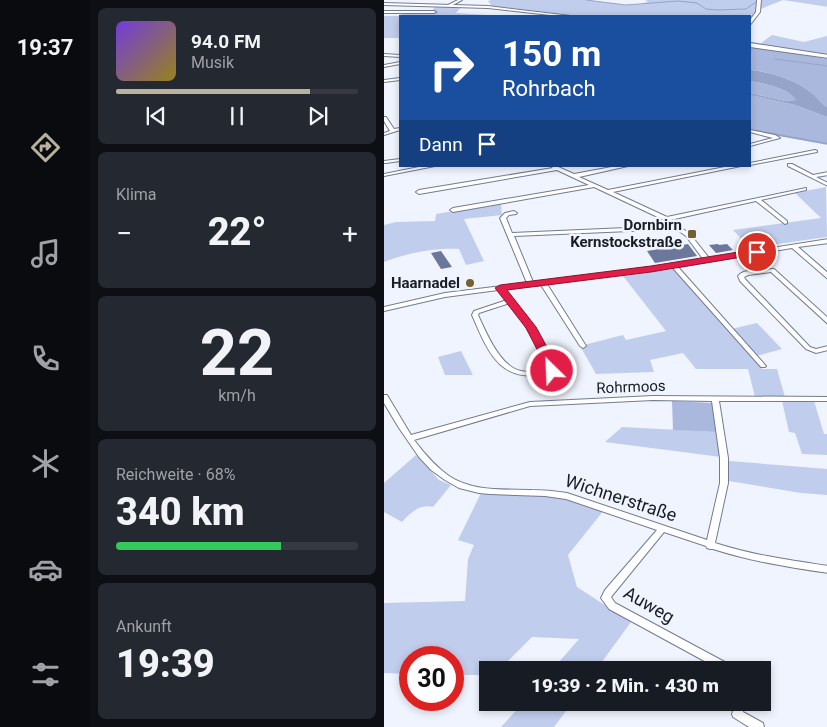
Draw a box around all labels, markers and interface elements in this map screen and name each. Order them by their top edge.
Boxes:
text: 94.0 FM [191,30,261,53]
text: 150 m [502,34,601,75]
text: 19:37 [17,35,73,60]
icon: right [419,35,484,100]
text: Musik [191,53,234,72]
text: Rohrbach [502,76,596,101]
icon: previous [142,102,170,130]
icon: pause [223,102,251,130]
icon: next [304,102,332,130]
icon: directions [28,130,63,165]
icon: arrive [473,130,501,158]
text: Dann [419,133,463,156]
text: Klima [116,185,157,204]
text: 22° [208,210,266,254]
place label: Dornbirn Kernstockstraße [570,216,682,251]
text: − [116,217,132,250]
text: + [342,217,358,250]
marker: Dornbirn Kernstockstraße [686,228,698,240]
pin [736,231,778,273]
icon: music [28,236,63,271]
icon: arrive [743,238,771,266]
place label: Haarnadel [391,274,460,292]
marker: Haarnadel [464,277,476,289]
text: 22 [200,315,274,391]
icon: phone [28,341,63,376]
position arrow [525,344,577,396]
street label: Rohrmoos [596,377,666,397]
text: km/h [218,386,256,405]
icon: climate [28,446,63,481]
text: Reichweite · 68% [116,465,235,484]
street label: Wichnerstraße [563,470,680,525]
text: 340 km [116,490,245,534]
icon: car [28,552,63,587]
street label: Auweg [620,582,678,627]
text: Ankunft [116,617,172,636]
text: 19:39 [116,642,215,686]
speed limit sign: 30 [399,646,464,711]
icon: filters [28,657,63,692]
text: 19:39 · 2 Min. · 430 m [531,674,719,697]

